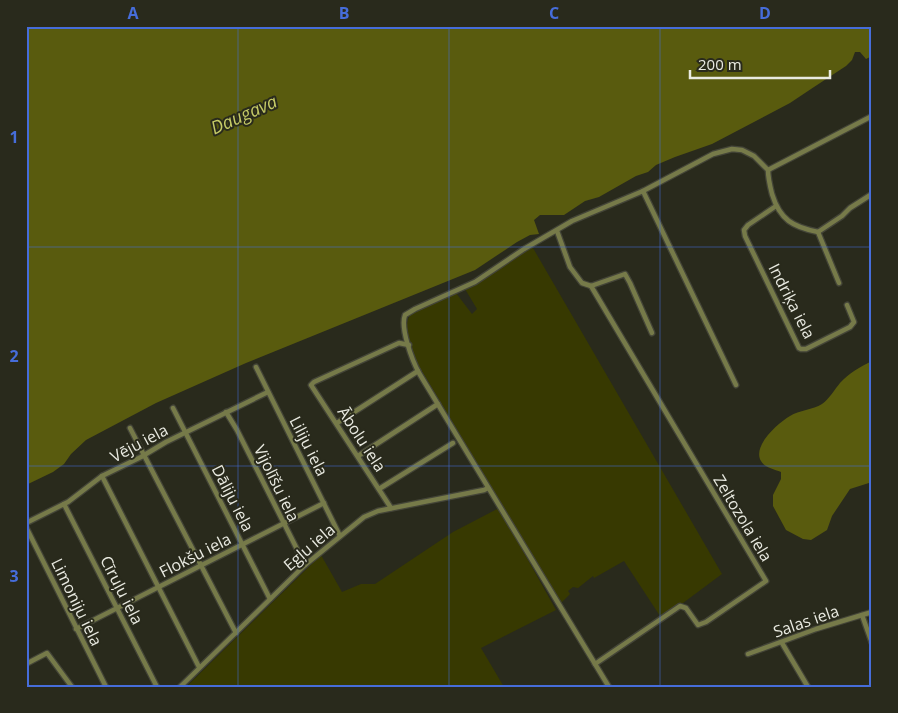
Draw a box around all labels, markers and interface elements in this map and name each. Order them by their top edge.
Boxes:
text: A [127,2,139,24]
text: B [339,2,349,24]
text: C [549,2,559,24]
text: D [759,2,771,24]
scale bar [690,48,830,80]
text: 200 m [698,54,742,74]
water label: Daugava [206,89,281,139]
text: 1 [9,126,19,148]
street label: Indriķa iela [764,259,820,343]
text: 2 [9,345,19,367]
street label: Ābolu iela [333,402,391,476]
street label: Liliju iela [285,412,333,480]
street label: Vēju iela [106,419,172,467]
street label: Vijolīšu iela [249,441,305,525]
street label: Dāliju iela [207,461,259,535]
street label: Zeltozola iela [708,470,778,566]
street label: Egļu iela [279,519,339,575]
street label: Flokšu iela [155,528,235,582]
street label: Cīruļu iela [95,552,149,628]
street label: Limoniju iela [46,555,108,649]
text: 3 [9,565,19,587]
street label: Salas iela [770,599,842,643]

